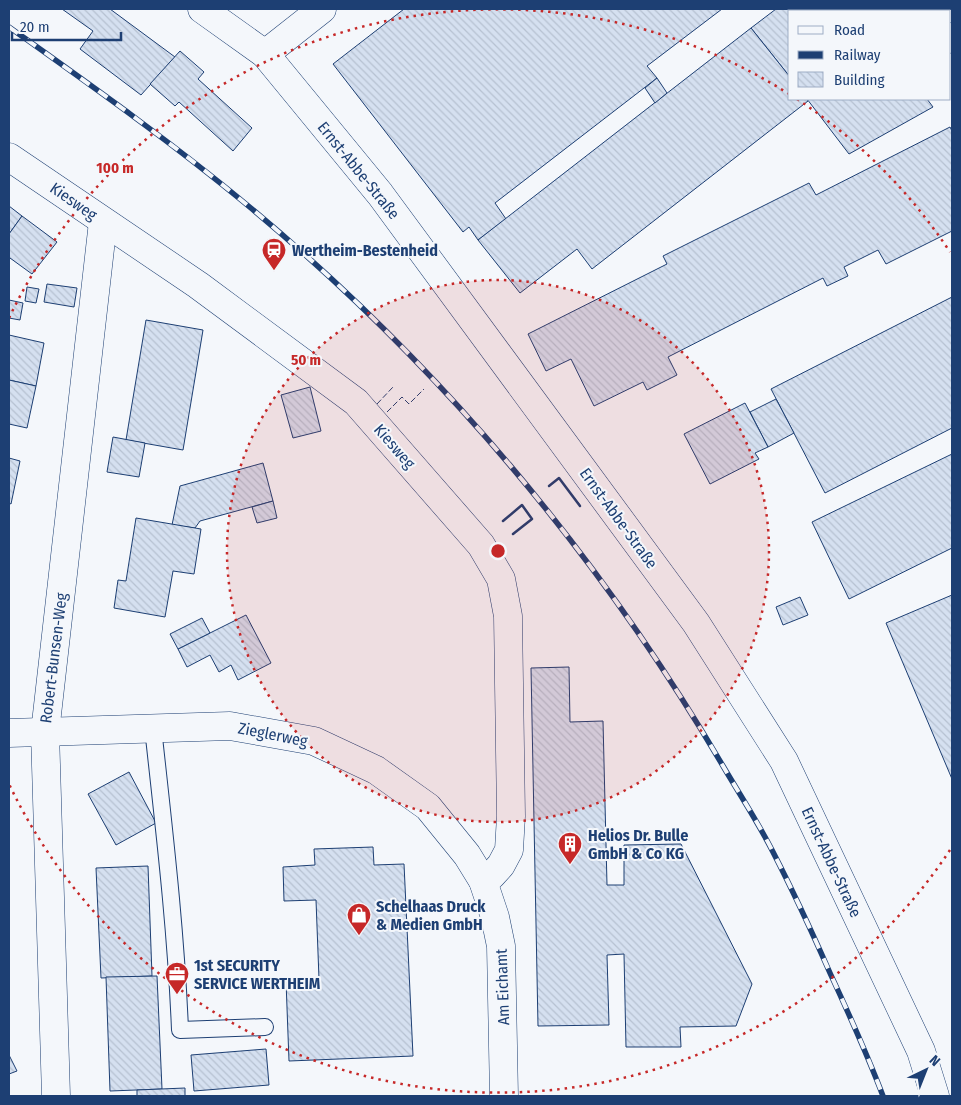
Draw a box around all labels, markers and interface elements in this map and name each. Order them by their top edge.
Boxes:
scale bar [12,10,121,42]
legend [788,10,951,100]
text: 20 m [20,18,50,36]
text: Road [834,21,865,39]
text: Railway [834,46,881,64]
text: Building [834,71,885,89]
street label: Ernst-Abbe-Straße [314,118,404,223]
text: 100 m [96,159,134,177]
street label: Kiesweg [47,178,101,225]
station icon: Wertheim-Bestenheid [261,237,287,271]
place label: Wertheim-Bestenheid [292,241,438,260]
text: 50 m [291,351,321,369]
street label: Kiesweg [370,420,419,473]
street label: Ernst-Abbe-Straße [576,464,662,572]
centre of rings [489,542,507,560]
street label: Robert-Bunsen-Weg [36,591,71,724]
street label: Zieglerweg [236,718,310,751]
street label: Ernst-Abbe-Straße [798,804,865,921]
place label: Helios Dr. Bulle GmbH & Co KG [588,826,688,863]
building icon: Helios Dr. Bulle GmbH & Co KG [557,831,583,865]
place label: Schelhaas Druck & Medien GmbH [376,897,486,934]
shop icon: Schelhaas Druck & Medien GmbH [346,902,372,936]
street label: Am Eichamt [492,948,513,1026]
place label: 1st SECURITY SERVICE WERTHEIM [194,956,321,993]
office icon: 1st SECURITY SERVICE WERTHEIM [164,961,190,995]
north arrow [901,1045,951,1095]
text: N [926,1052,943,1070]

